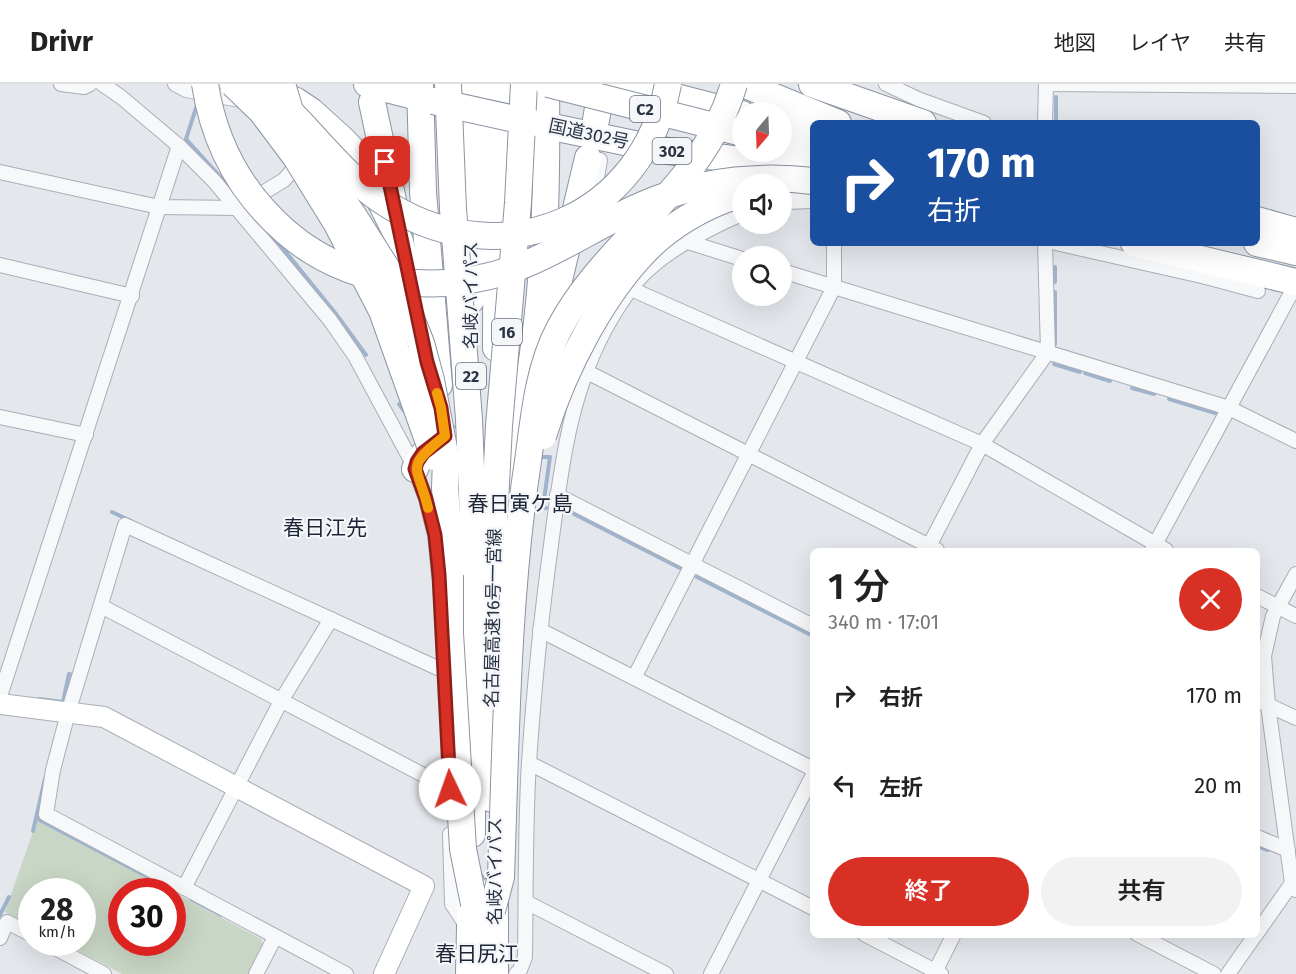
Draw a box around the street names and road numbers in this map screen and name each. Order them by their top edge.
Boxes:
road number: C2 [630,96,660,122]
street label: 国道302号 [547,115,631,153]
road number: 302 [652,138,692,164]
street label: 名岐バイパス [460,241,482,349]
road number: 16 [492,319,522,345]
road number: 22 [456,363,486,389]
street label: 名古屋高速16号一宮線 [480,528,506,708]
street label: 名岐バイパス [484,817,506,925]

